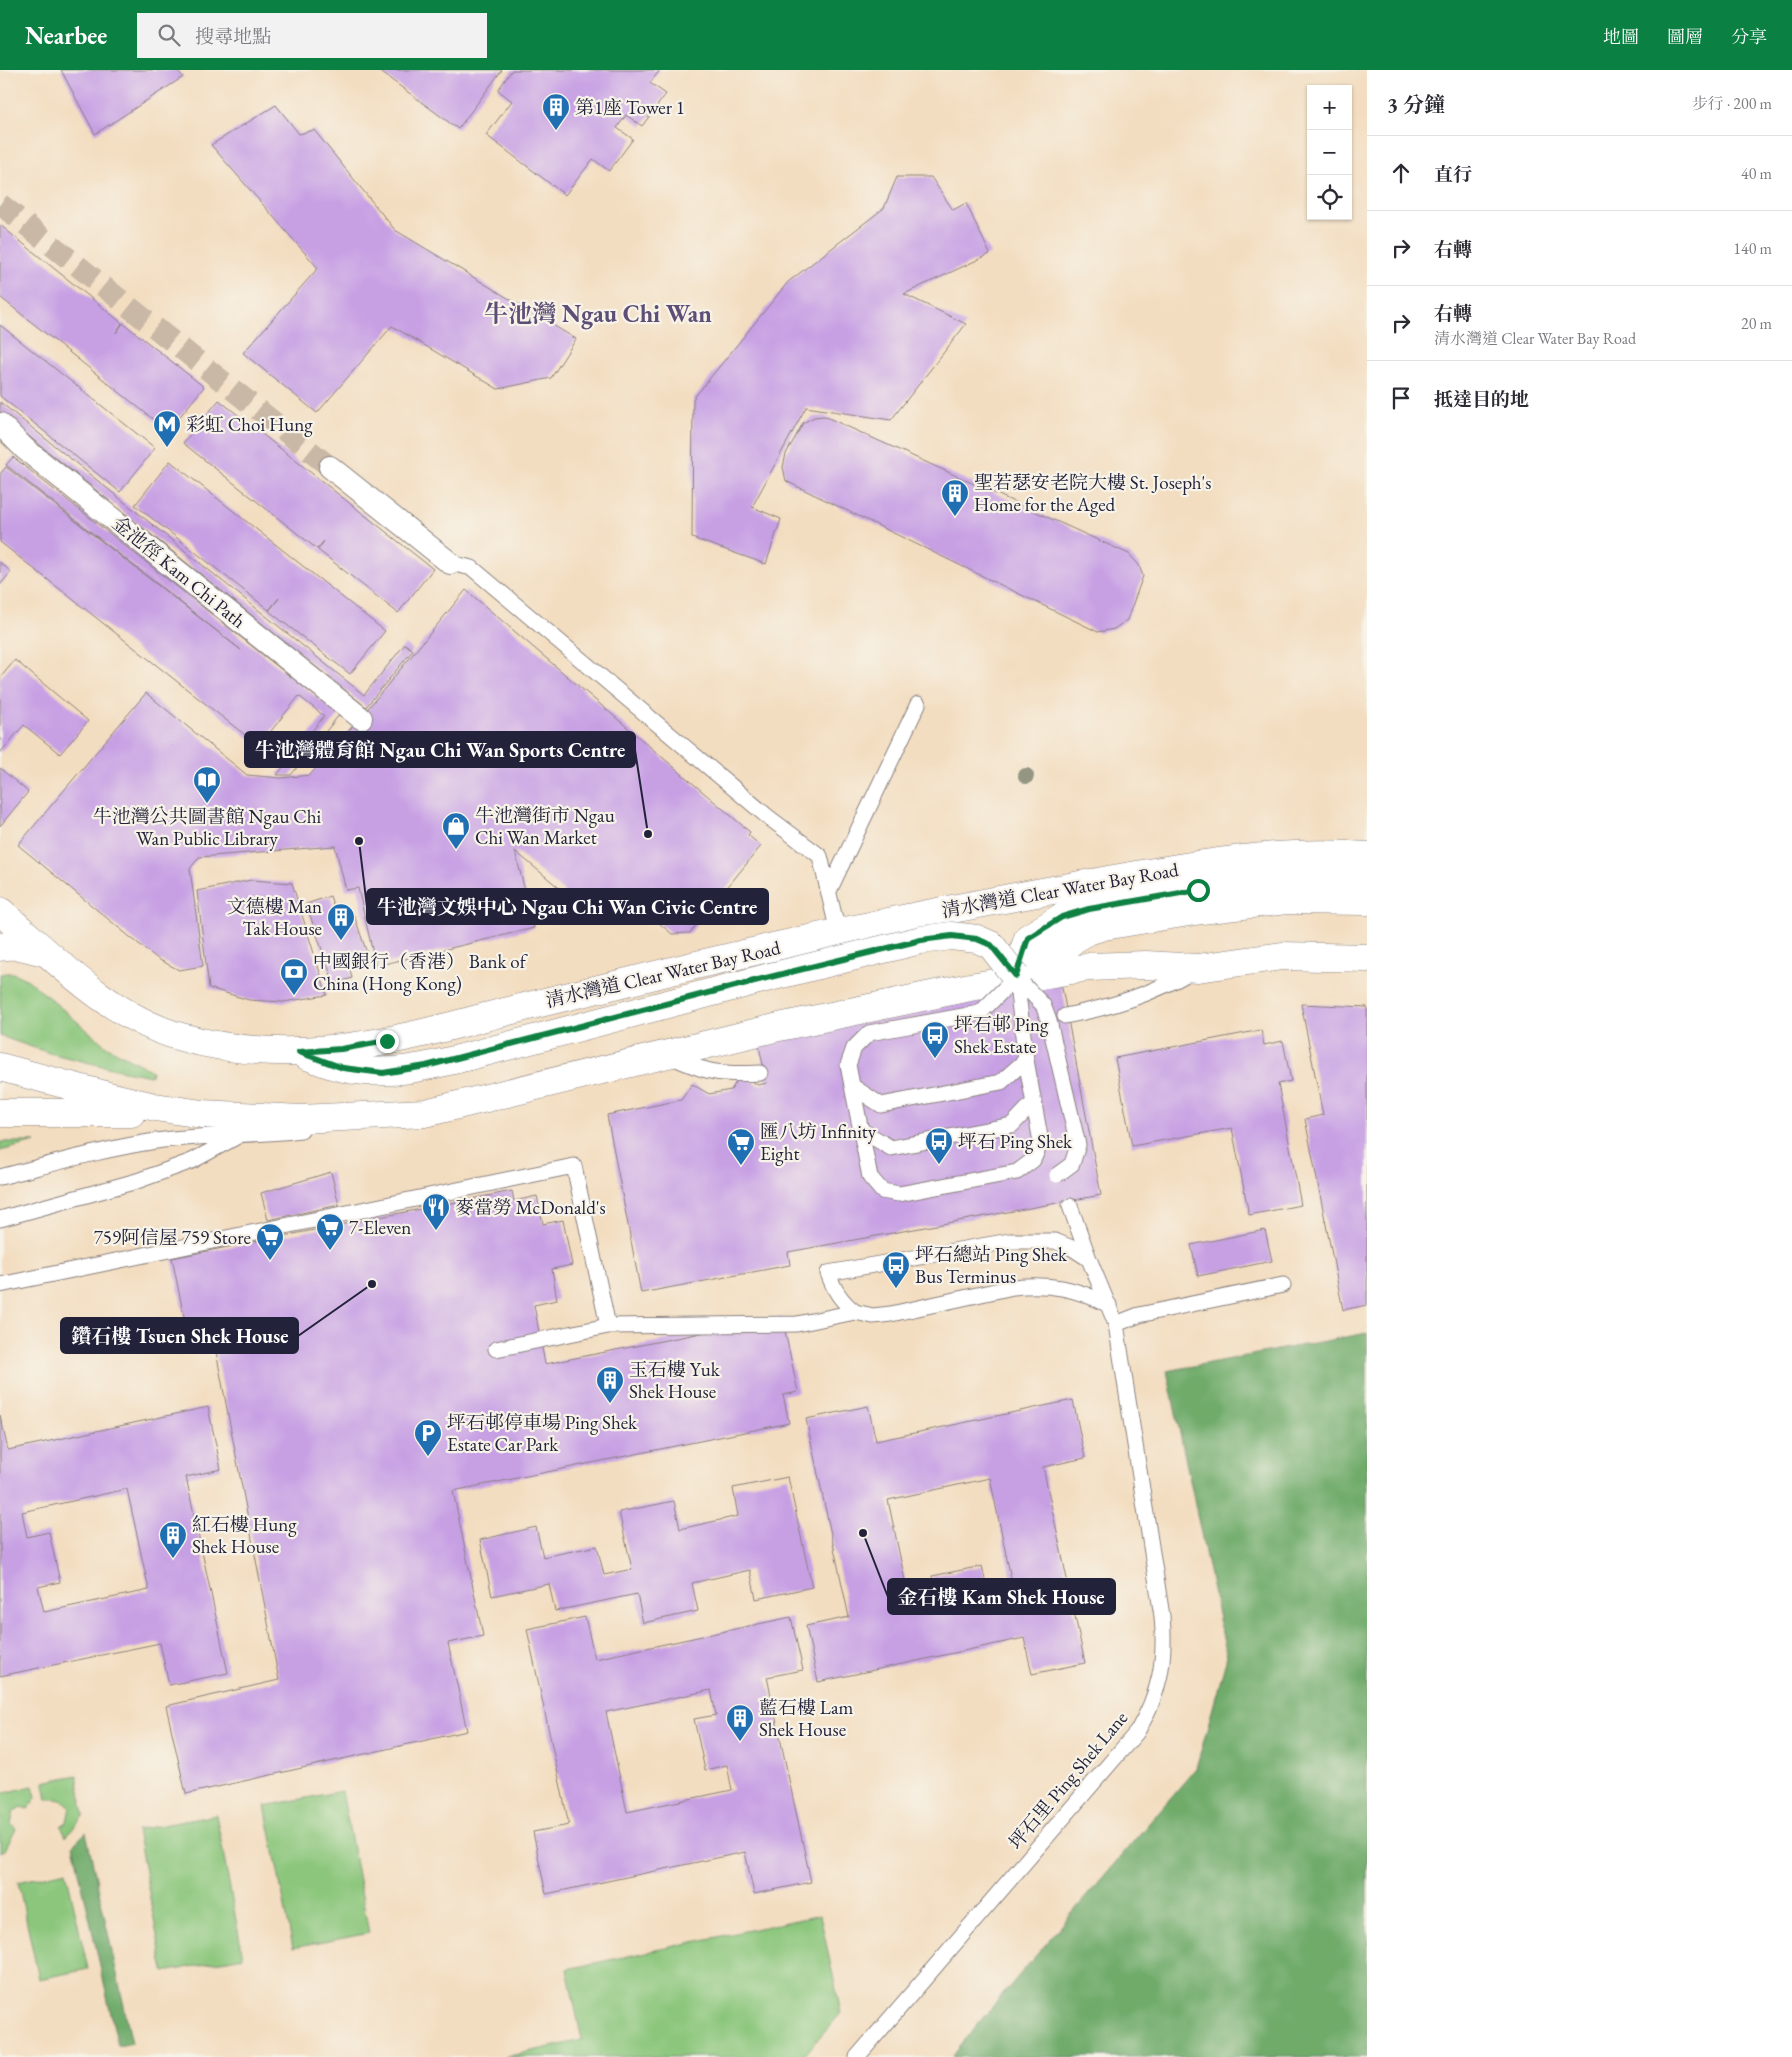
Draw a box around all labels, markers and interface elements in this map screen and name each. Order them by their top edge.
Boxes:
search box [137,13,487,58]
text: Nearbee [25,20,107,51]
icon: search [155,21,183,49]
text: 搜尋地點 [195,24,271,49]
text: 地圖 [1603,25,1639,48]
text: 圖層 [1667,25,1703,48]
text: 分享 [1731,25,1767,48]
map controls [1307,85,1352,220]
button: + [1307,85,1352,130]
text: 3 分鐘 [1387,91,1445,118]
building icon: 第1座 Tower 1 [541,92,571,131]
text: 步行 · 200 m [1692,93,1772,114]
place label: 第1座 Tower 1 [575,95,685,120]
button: − [1307,130,1352,175]
icon: ahead [1387,159,1415,187]
text: 直行 [1434,162,1472,187]
text: 40 m [1741,163,1772,184]
button: locate [1307,175,1352,220]
icon: right [1387,234,1415,262]
text: 右轉 [1434,237,1472,262]
text: 140 m [1733,238,1772,259]
district label: 牛池灣 Ngau Chi Wan [484,298,712,330]
text: 右轉 [1434,301,1472,326]
icon: right [1387,309,1415,337]
text: 20 m [1741,313,1772,334]
text: 清水灣道 Clear Water Bay Road [1434,328,1636,349]
icon: arrive [1387,384,1415,412]
text: 抵達目的地 [1434,387,1529,412]
metro station icon: 彩虹 Choi Hung [152,409,182,448]
place label: 彩虹 Choi Hung [186,412,313,437]
place label: 聖若瑟安老院大樓 St. Joseph's Home for the Aged [974,470,1211,517]
building icon: 聖若瑟安老院大樓 St. Joseph's Home for the Aged [940,478,970,517]
street label: 金池徑 Kam Chi Path [107,511,251,634]
callout: 牛池灣體育館 Ngau Chi Wan Sports Centre [245,732,635,767]
text: 牛池灣體育館 Ngau Chi Wan Sports Centre [255,737,625,763]
library icon: 牛池灣公共圖書館 Ngau Chi Wan Public Library [192,765,222,804]
place label: 牛池灣街市 Ngau Chi Wan Market [475,803,615,850]
place label: 牛池灣公共圖書館 Ngau Chi Wan Public Library [93,804,322,851]
shop icon: 牛池灣街市 Ngau Chi Wan Market [441,811,471,850]
street label: 清水灣道 Clear Water Bay Road [940,857,1181,923]
route start [1187,879,1210,902]
callout: 牛池灣文娛中心 Ngau Chi Wan Civic Centre [367,889,768,924]
place label: 文德樓 Man Tak House [227,894,322,941]
text: 牛池灣文娛中心 Ngau Chi Wan Civic Centre [377,894,757,920]
building icon: 文德樓 Man Tak House [326,902,356,941]
street label: 清水灣道 Clear Water Bay Road [543,935,783,1013]
place label: 中國銀行（香港） Bank of China (Hong Kong) [313,949,528,996]
bank icon: 中國銀行（香港） Bank of China (Hong Kong) [279,957,309,996]
place label: 坪石邨 Ping Shek Estate [954,1012,1049,1059]
bus stop icon: 坪石邨 Ping Shek Estate [920,1020,950,1059]
route end [376,1030,399,1053]
place label: 匯八坊 Infinity Eight [760,1119,877,1166]
bus stop icon: 坪石 Ping Shek [924,1126,954,1165]
supermarket icon: 匯八坊 Infinity Eight [726,1127,756,1166]
place label: 坪石 Ping Shek [958,1129,1073,1154]
restaurant icon: 麥當勞 McDonald's [421,1192,451,1231]
place label: 麥當勞 McDonald's [455,1195,606,1220]
supermarket icon: 7-Eleven [315,1212,345,1251]
place label: 7-Eleven [349,1215,411,1240]
supermarket icon: 759阿信屋 759 Store [255,1222,285,1261]
place label: 759阿信屋 759 Store [94,1225,251,1250]
place label: 坪石總站 Ping Shek Bus Terminus [915,1242,1068,1289]
bus stop icon: 坪石總站 Ping Shek Bus Terminus [881,1250,911,1289]
callout: 鑽石樓 Tsuen Shek House [61,1318,298,1353]
text: 鑽石樓 Tsuen Shek House [71,1323,289,1349]
place label: 玉石樓 Yuk Shek House [629,1357,721,1404]
building icon: 玉石樓 Yuk Shek House [595,1365,625,1404]
place label: 坪石邨停車場 Ping Shek Estate Car Park [447,1410,638,1457]
parking icon: 坪石邨停車場 Ping Shek Estate Car Park [413,1418,443,1457]
place label: 紅石樓 Hung Shek House [192,1512,297,1559]
building icon: 紅石樓 Hung Shek House [158,1520,188,1559]
callout: 金石樓 Kam Shek House [888,1579,1115,1614]
text: 金石樓 Kam Shek House [897,1584,1105,1610]
place label: 藍石樓 Lam Shek House [759,1695,853,1742]
building icon: 藍石樓 Lam Shek House [725,1703,755,1742]
street label: 坪石里 Ping Shek Lane [1003,1706,1133,1854]

